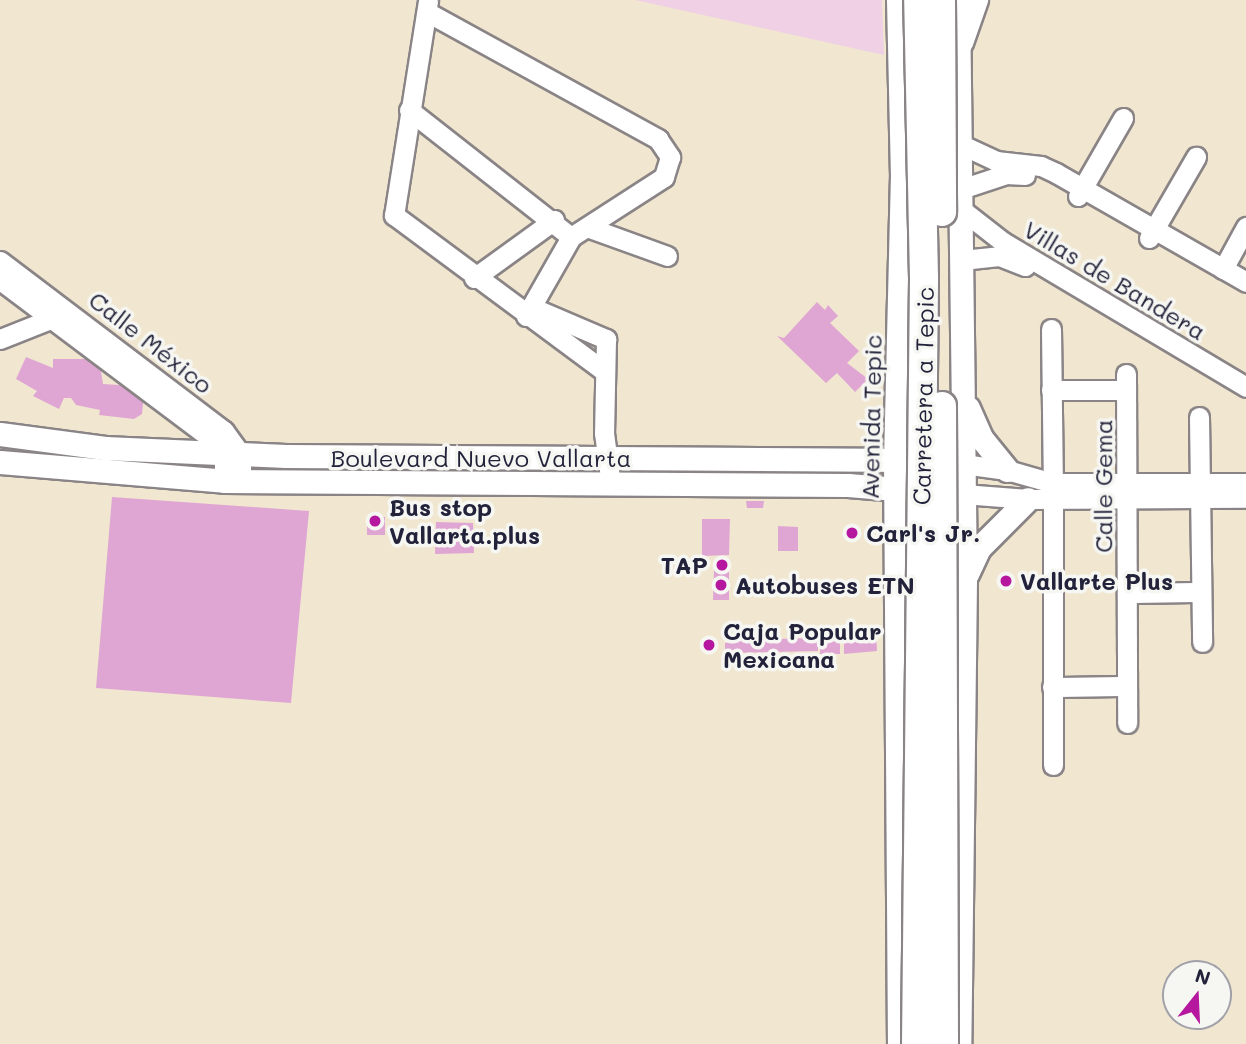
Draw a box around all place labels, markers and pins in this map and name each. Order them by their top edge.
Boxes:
place label: Bus stop Vallarta.plus [389,493,540,549]
marker: Bus stop Vallarta.plus [367,513,383,529]
place label: Carl's Jr. [866,519,980,547]
marker: Carl's Jr. [844,525,860,541]
place label: TAP [661,551,708,579]
marker: TAP [714,557,730,573]
place label: Vallarte Plus [1020,567,1173,595]
place label: Autobuses ETN [735,571,915,599]
marker: Vallarte Plus [998,573,1014,589]
marker: Autobuses ETN [713,577,729,593]
place label: Caja Popular Mexicana [723,617,881,673]
marker: Caja Popular Mexicana [701,637,717,653]

